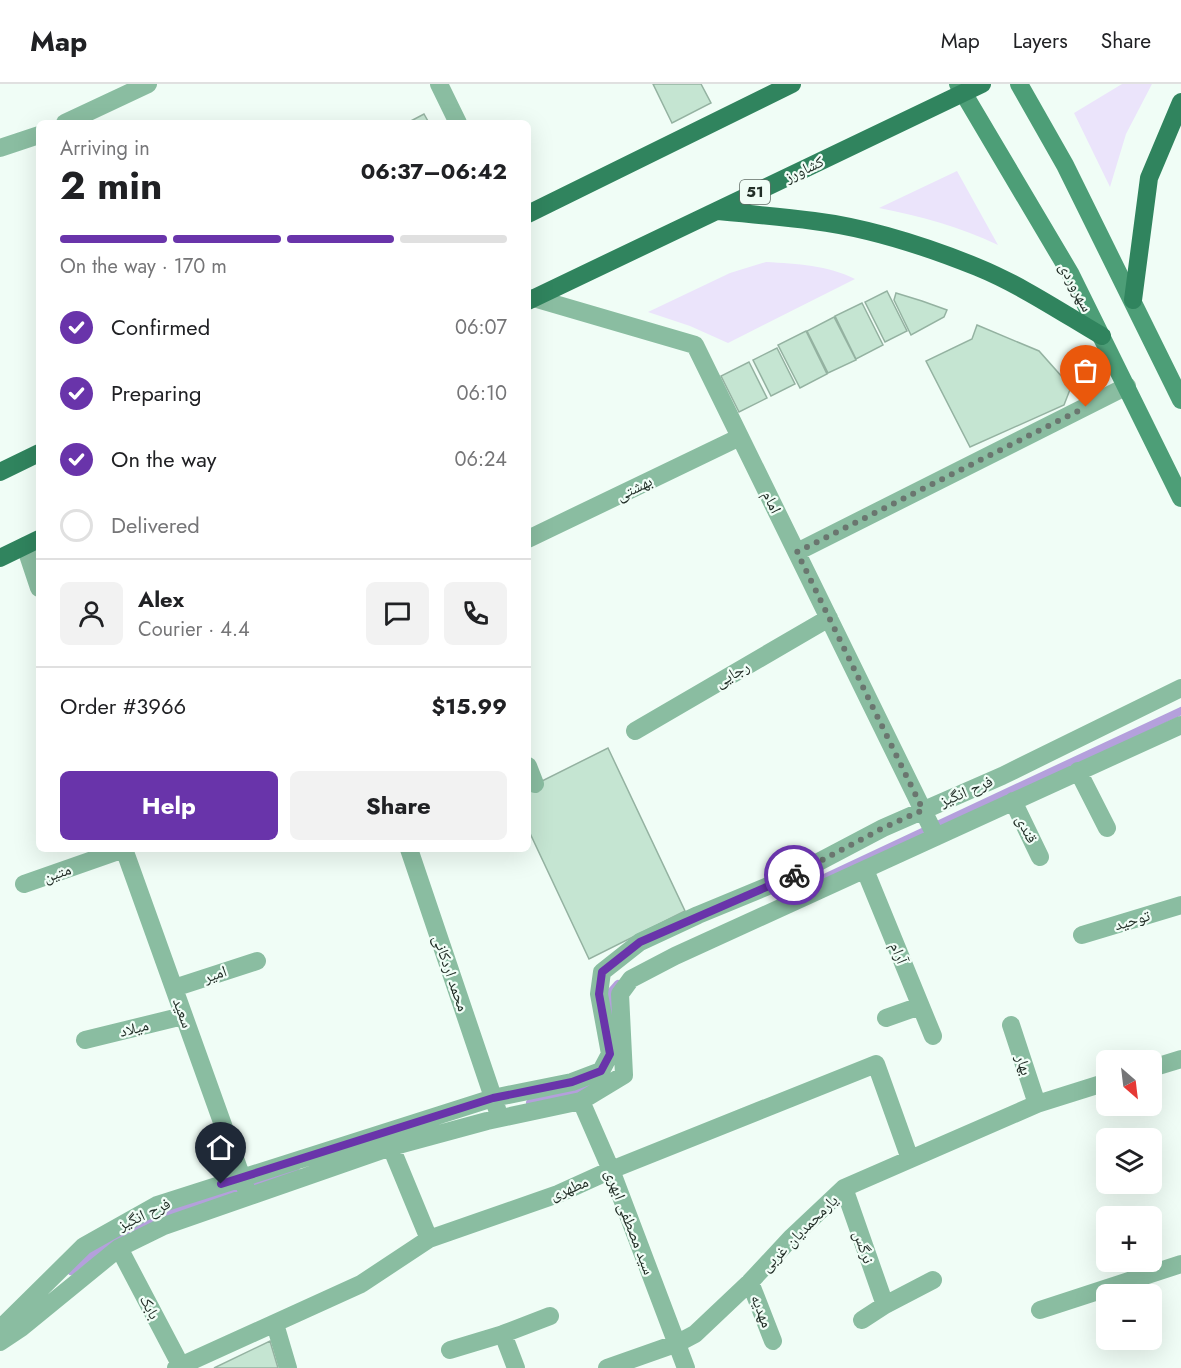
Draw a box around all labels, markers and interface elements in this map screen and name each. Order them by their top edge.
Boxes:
text: Map [30,21,87,62]
text: Map [941,26,980,56]
text: Layers [1013,26,1068,56]
text: Share [1101,26,1151,56]
text: Arriving in [60,134,150,163]
street label: کشاورز [780,150,828,189]
text: 06:37–06:42 [361,155,507,187]
text: 2 min [60,157,162,214]
road number: 51 [740,180,770,204]
text: On the way · 170 m [60,252,227,281]
street label: سهروردی [1053,258,1099,316]
icon: check [60,311,93,344]
text: Confirmed [111,311,210,343]
text: 06:07 [455,313,507,342]
pin [1060,345,1111,407]
icon: bag [1069,354,1102,387]
icon: check [60,377,93,410]
text: Preparing [111,377,202,409]
text: 06:10 [456,379,507,408]
icon: check [60,443,93,476]
text: On the way [111,443,216,475]
text: 06:24 [454,445,507,474]
street label: بهشتی [612,469,656,507]
street label: امام [757,487,787,517]
text: Delivered [111,509,200,541]
button: person [60,582,123,645]
button: chat [366,582,429,645]
button: phone [444,582,507,645]
text: Alex [138,583,184,615]
text: Courier · 4.4 [138,615,250,644]
street label: رجایی [710,655,754,693]
text: Order #3966 [60,690,186,722]
text: $15.99 [431,690,507,722]
street label: فرح انگیز [935,769,996,813]
button: Help [60,771,278,840]
button: Share [290,771,507,840]
street label: قندی [1010,811,1044,847]
courier [764,845,824,905]
street label: متین [40,858,74,888]
icon: bike [778,859,811,892]
street label: توحید [1111,904,1153,936]
street label: محمد اردکانی [427,932,475,1014]
street label: آرام [884,939,914,968]
street label: امیر [199,959,230,989]
street label: سعید [167,995,199,1031]
street label: میلاد [117,1013,151,1043]
north arrow [1096,1050,1162,1116]
map controls [1096,1050,1162,1350]
street label: بهار [1010,1051,1038,1078]
pin [195,1122,246,1184]
button: layers [1096,1128,1162,1194]
icon: home [204,1131,237,1164]
street label: سید مصطفی ابهری [599,1166,661,1278]
street label: مطهری [546,1170,592,1206]
street label: یارمحمدیان غربی [755,1189,843,1277]
street label: فرح انگیز [113,1192,174,1237]
button: + [1096,1206,1162,1272]
street label: نرگس [848,1227,880,1267]
button: − [1096,1284,1162,1350]
street label: بابک [134,1290,166,1324]
street label: مهدیه [745,1291,779,1331]

